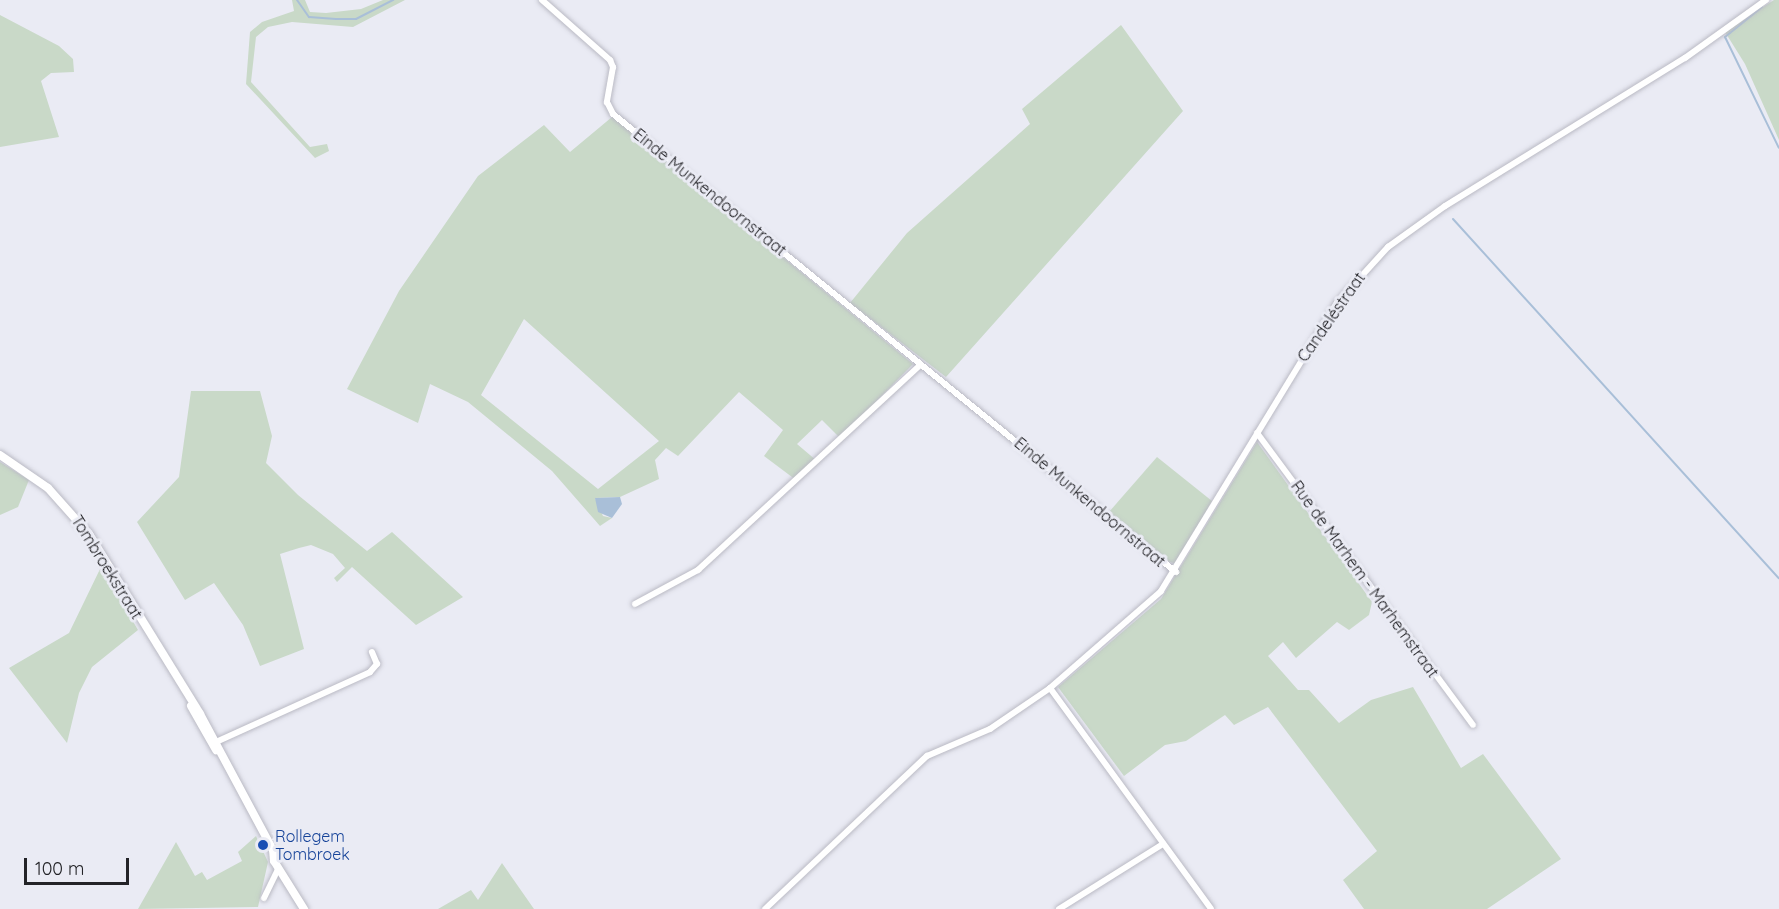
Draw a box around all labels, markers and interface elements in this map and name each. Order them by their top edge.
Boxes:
street label: Einde Munkendoornstraat [630,124,790,260]
street label: Candeléstraat [1293,269,1369,365]
street label: Einde Munkendoornstraat [1011,433,1169,571]
street label: Rue de Marhem - Marhemstraat [1287,477,1443,681]
street label: Tombroekstraat [67,512,147,622]
place label: Rollegem Tombroek [275,826,350,864]
marker: Rollegem Tombroek [256,838,270,852]
scale bar [27,846,132,884]
text: 100 m [35,857,84,880]

